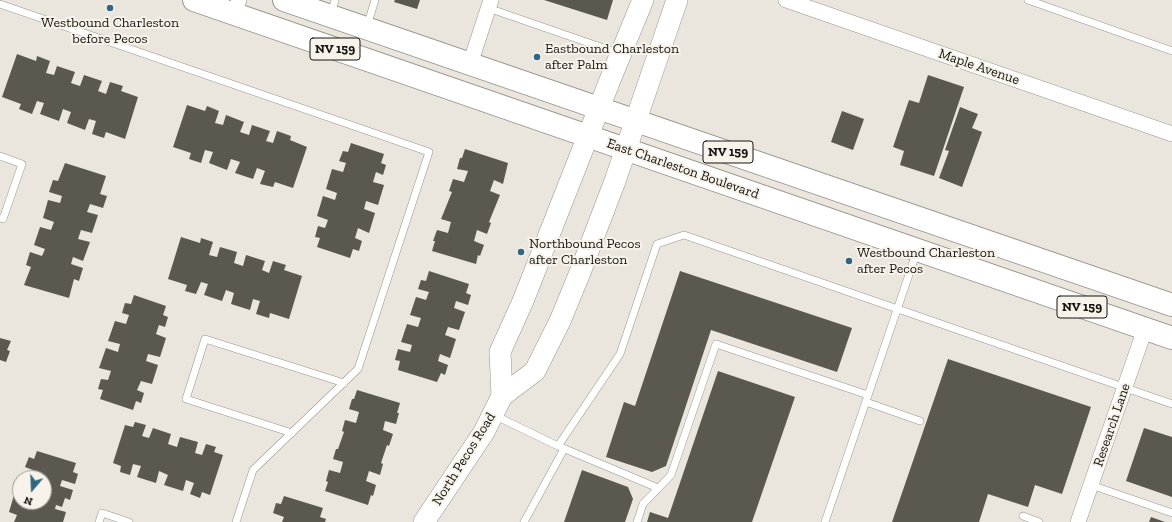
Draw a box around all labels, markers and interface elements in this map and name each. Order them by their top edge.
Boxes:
marker: Westbound Charleston before Pecos [105,3,115,13]
place label: Westbound Charleston before Pecos [41,15,179,48]
road number: NV 159 [310,38,360,60]
place label: Eastbound Charleston after Palm [545,41,679,74]
street label: Maple Avenue [936,45,1022,89]
marker: Eastbound Charleston after Palm [532,52,542,62]
street label: East Charleston Boulevard [605,135,761,203]
road number: NV 159 [703,141,753,163]
place label: Northbound Pecos after Charleston [529,236,641,268]
place label: Westbound Charleston after Pecos [857,245,995,278]
marker: Northbound Pecos after Charleston [516,247,526,257]
marker: Westbound Charleston after Pecos [844,256,854,266]
road number: NV 159 [1057,296,1107,318]
street label: Research Lane [1090,381,1134,469]
street label: North Pecos Road [429,409,499,509]
north arrow [12,470,52,510]
text: N [22,493,34,508]

